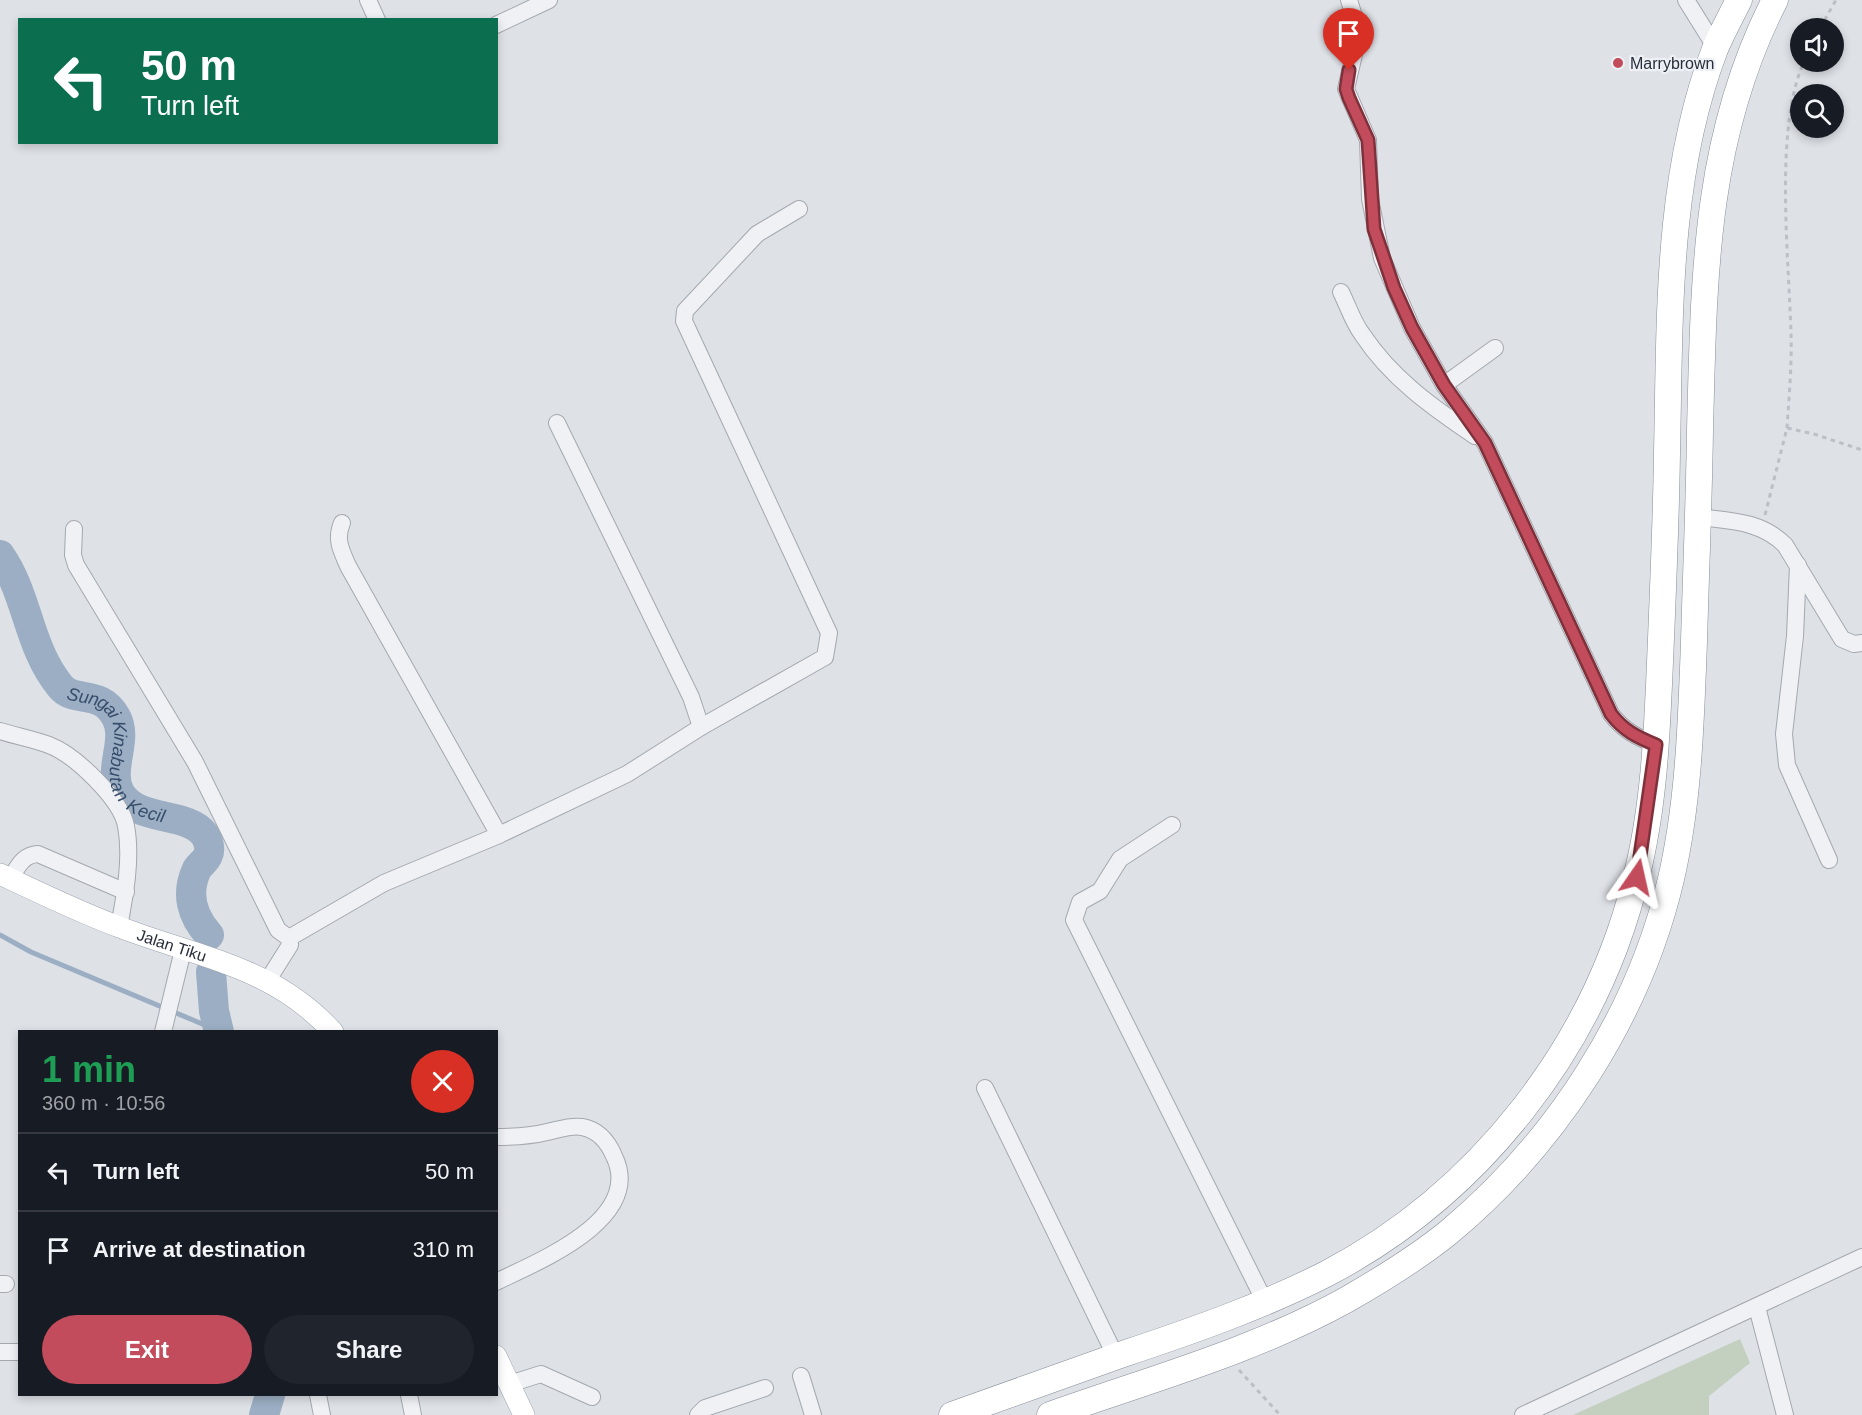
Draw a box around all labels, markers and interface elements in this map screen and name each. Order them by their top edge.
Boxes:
pin [1323,8,1374,70]
icon: arrive [1332,17,1365,50]
map controls [1790,18,1844,138]
button: sound [1790,18,1844,72]
icon: left [42,42,120,120]
text: 50 m [141,42,237,89]
place label: Marrybrown [1630,55,1714,72]
marker: Marrybrown [1611,56,1625,70]
button: search [1790,84,1844,138]
text: Turn left [141,91,239,121]
water label: Sungai Kinabutan Kecil [65,683,168,827]
position arrow [1605,845,1669,909]
street label: Jalan Tiku [135,926,209,965]
text: 1 min [42,1049,136,1090]
button: close [411,1050,474,1113]
text: 360 m · 10:56 [42,1092,165,1114]
icon: left [42,1156,75,1189]
text: Turn left [93,1159,179,1184]
text: 50 m [425,1159,474,1184]
icon: arrive [42,1234,75,1267]
text: Arrive at destination [93,1237,306,1262]
text: 310 m [413,1237,474,1262]
button: Exit [42,1315,252,1384]
button: Share [264,1315,474,1384]

